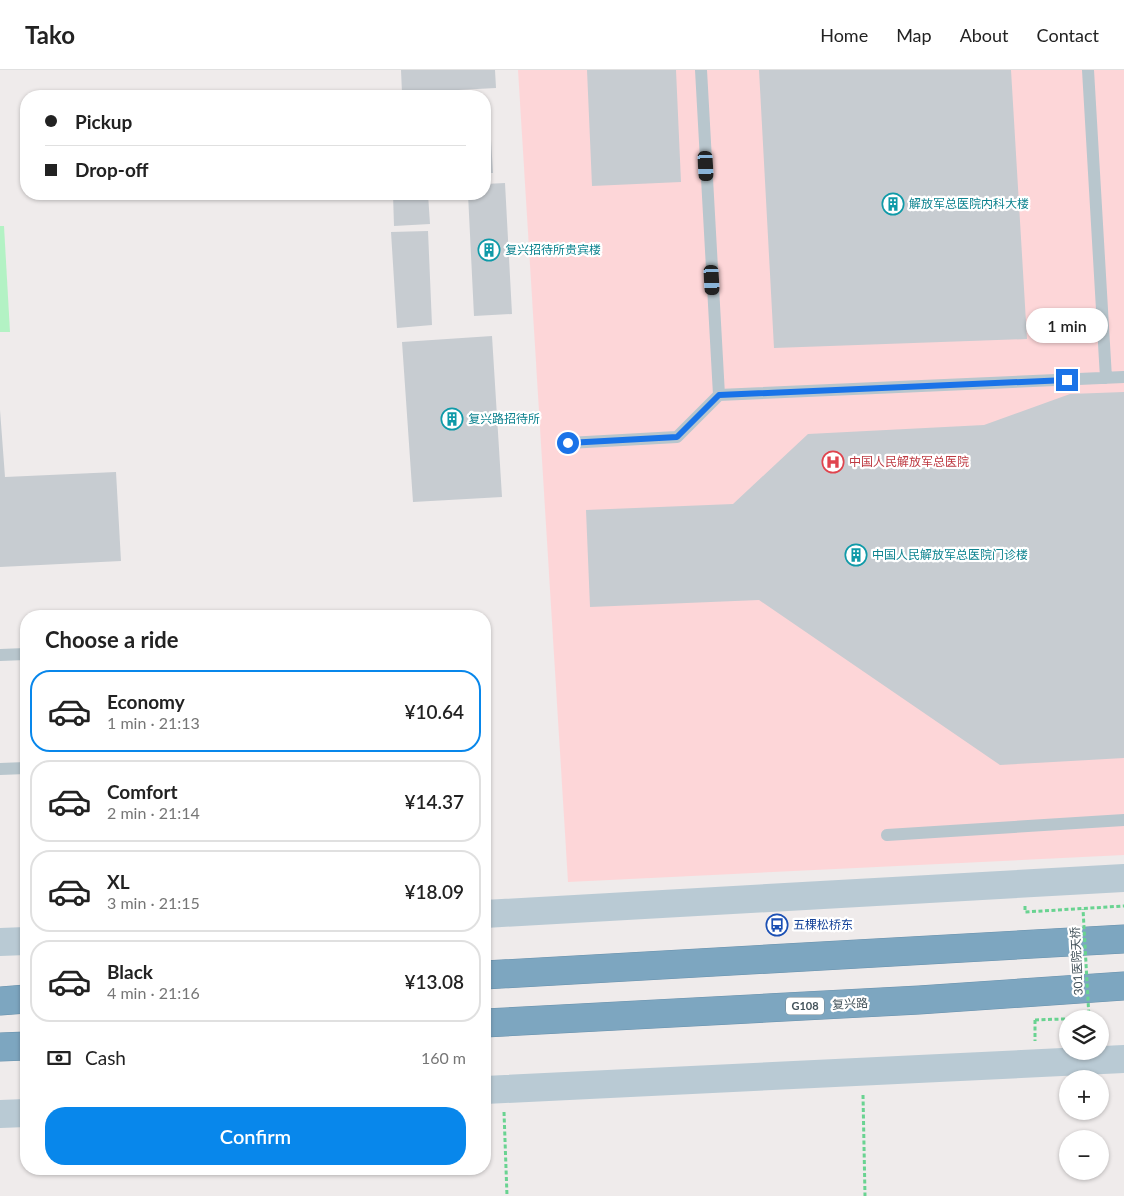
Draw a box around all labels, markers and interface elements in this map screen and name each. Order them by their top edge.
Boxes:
text: Tako [25,20,75,49]
text: Home [820,24,868,46]
text: Map [896,24,932,46]
text: About [960,24,1009,46]
text: Contact [1037,24,1099,46]
text: Pickup [75,110,132,133]
car [697,151,714,181]
text: Drop-off [75,158,149,181]
building icon: 解放军总医院内科大楼 [881,192,905,216]
place label: 解放军总医院内科大楼 [909,196,1029,211]
building icon: 复兴招待所贵宾楼 [477,238,501,262]
place label: 复兴招待所贵宾楼 [505,242,601,257]
car [703,265,720,295]
callout: 1 min [1026,308,1108,342]
text: 1 min [1047,316,1087,335]
route end [1056,369,1078,391]
building icon: 复兴路招待所 [440,407,464,431]
place label: 复兴路招待所 [468,411,540,426]
route start [557,432,579,454]
hospital icon: 中国人民解放军总医院 [821,450,845,474]
place label: 中国人民解放军总医院 [849,454,969,469]
building icon: 中国人民解放军总医院门诊楼 [844,543,868,567]
place label: 中国人民解放军总医院门诊楼 [872,547,1028,562]
text: Choose a ride [45,626,179,653]
icon: car [47,689,92,734]
text: Economy [107,690,185,713]
text: ¥10.64 [404,700,464,723]
text: 1 min · 21:13 [107,713,200,732]
icon: car [47,779,92,824]
text: Comfort [107,780,178,803]
text: ¥14.37 [404,790,464,813]
text: 2 min · 21:14 [107,803,200,822]
icon: car [47,869,92,914]
text: XL [107,870,130,893]
text: ¥18.09 [404,880,464,903]
text: 3 min · 21:15 [107,893,200,912]
bus stop icon: 五棵松桥东 [765,913,789,937]
place label: 五棵松桥东 [793,917,853,932]
street label: 301医院天桥 [1067,926,1086,996]
icon: car [47,959,92,1004]
text: Black [107,960,153,983]
text: ¥13.08 [404,970,464,993]
text: 4 min · 21:16 [107,983,200,1002]
street label: 复兴路 [832,995,868,1012]
road number: G108 [786,998,824,1014]
map controls [1059,1010,1109,1180]
button: layers [1059,1010,1109,1060]
icon: cash [45,1044,73,1072]
text: Cash [85,1046,126,1069]
text: 160 m [421,1048,466,1067]
button: + [1059,1070,1109,1120]
button: Confirm [45,1107,466,1165]
button: − [1059,1130,1109,1180]

